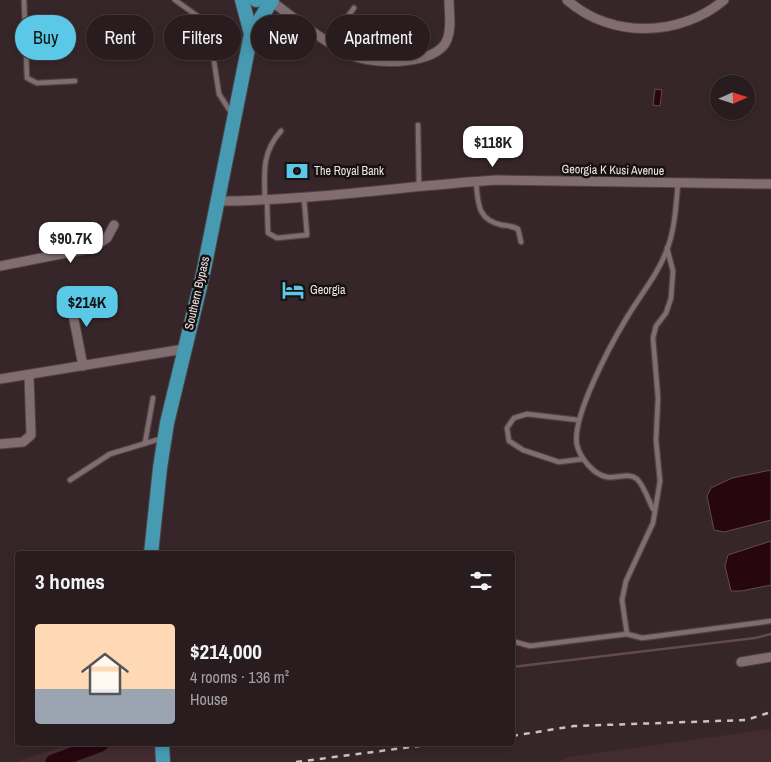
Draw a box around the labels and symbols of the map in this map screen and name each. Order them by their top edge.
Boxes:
north arrow [710,75,755,120]
pin: $118K [458,126,528,168]
bank icon: The Royal Bank [284,158,310,184]
street label: Georgia K Kusi Avenue [562,161,664,179]
place label: The Royal Bank [314,163,384,179]
pin: $90.7K [30,222,112,264]
street label: Southern Bypass [181,255,213,331]
hotel icon: Georgia [280,277,306,303]
place label: Georgia [310,282,346,298]
pin: $214K [52,286,122,328]

